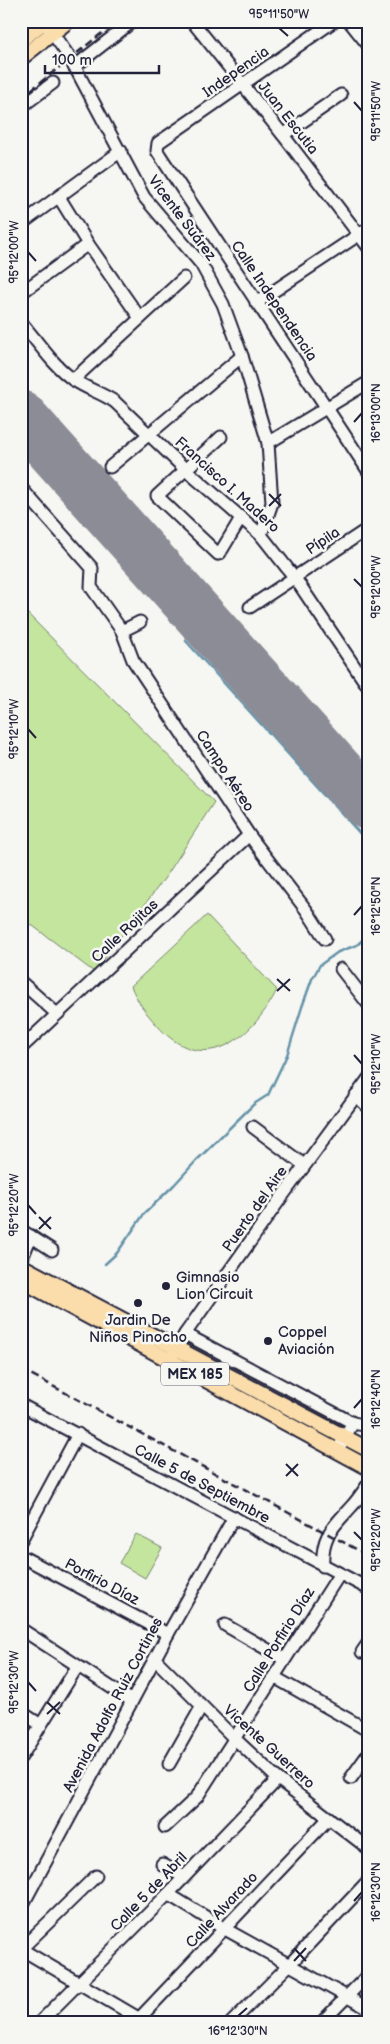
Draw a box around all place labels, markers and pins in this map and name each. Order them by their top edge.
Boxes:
place label: Gimnasio Lion Circuit [176,1268,253,1304]
marker: Gimnasio Lion Circuit [160,1280,172,1292]
marker: Jardin De Niños Pinocho [132,1297,144,1309]
place label: Jardin De Niños Pinocho [89,1311,187,1347]
place label: Coppel Aviación [278,1323,334,1359]
marker: Coppel Aviación [262,1335,274,1347]

